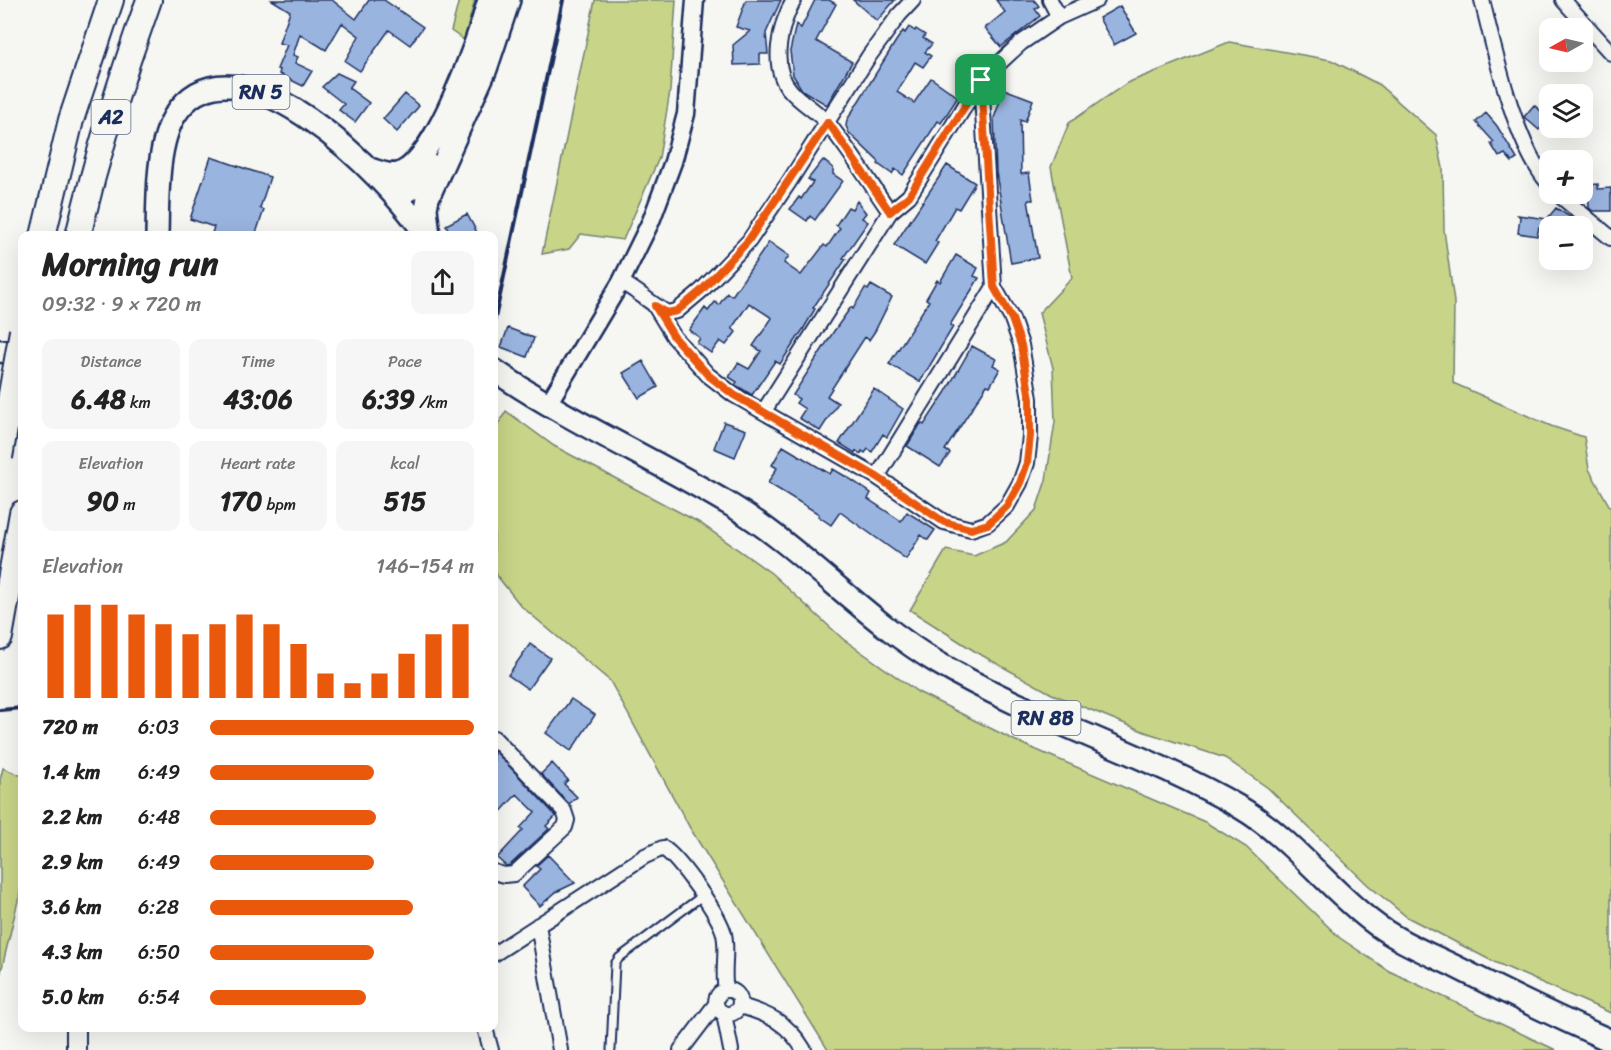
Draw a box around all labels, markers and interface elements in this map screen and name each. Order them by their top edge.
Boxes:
north arrow [1539,18,1593,72]
map controls [1539,18,1593,270]
pin [955,54,1006,105]
icon: arrive [964,63,997,96]
road number: RN 5 [232,75,290,109]
button: layers [1539,84,1593,138]
road number: A2 [92,100,130,134]
button: + [1539,150,1593,204]
button: − [1539,216,1593,270]
text: Morning run [42,235,218,293]
button: share [411,251,474,314]
text: 09:32 · 9 × 720 m [42,287,201,322]
text: Distance [81,347,141,376]
text: Time [241,347,275,376]
text: Pace [388,347,422,376]
text: 6.48 [71,376,126,422]
text: 43:06 [223,376,293,422]
text: 6:39 [362,376,415,422]
text: km [126,388,151,417]
text: /km [415,388,448,417]
text: Elevation [79,449,143,478]
text: Heart rate [220,449,296,478]
text: kcal [390,449,420,478]
text: 90 [87,478,119,524]
text: 170 [220,478,262,524]
text: 515 [384,478,426,524]
text: m [119,490,135,519]
text: bpm [262,490,296,519]
text: Elevation [42,549,123,584]
text: 146–154 m [376,549,474,584]
road number: RN 8B [1012,701,1080,735]
text: 720 m [42,710,98,745]
text: 6:03 [138,710,179,745]
text: 1.4 km [42,755,100,790]
text: 6:49 [138,755,180,790]
text: 2.2 km [42,800,102,835]
text: 6:48 [138,800,180,835]
text: 2.9 km [42,845,103,880]
text: 6:49 [138,845,180,880]
text: 3.6 km [42,890,102,925]
text: 6:28 [138,890,179,925]
text: 4.3 km [42,935,103,970]
text: 6:50 [138,935,180,970]
text: 5.0 km [42,980,104,1015]
text: 6:54 [138,980,180,1015]

